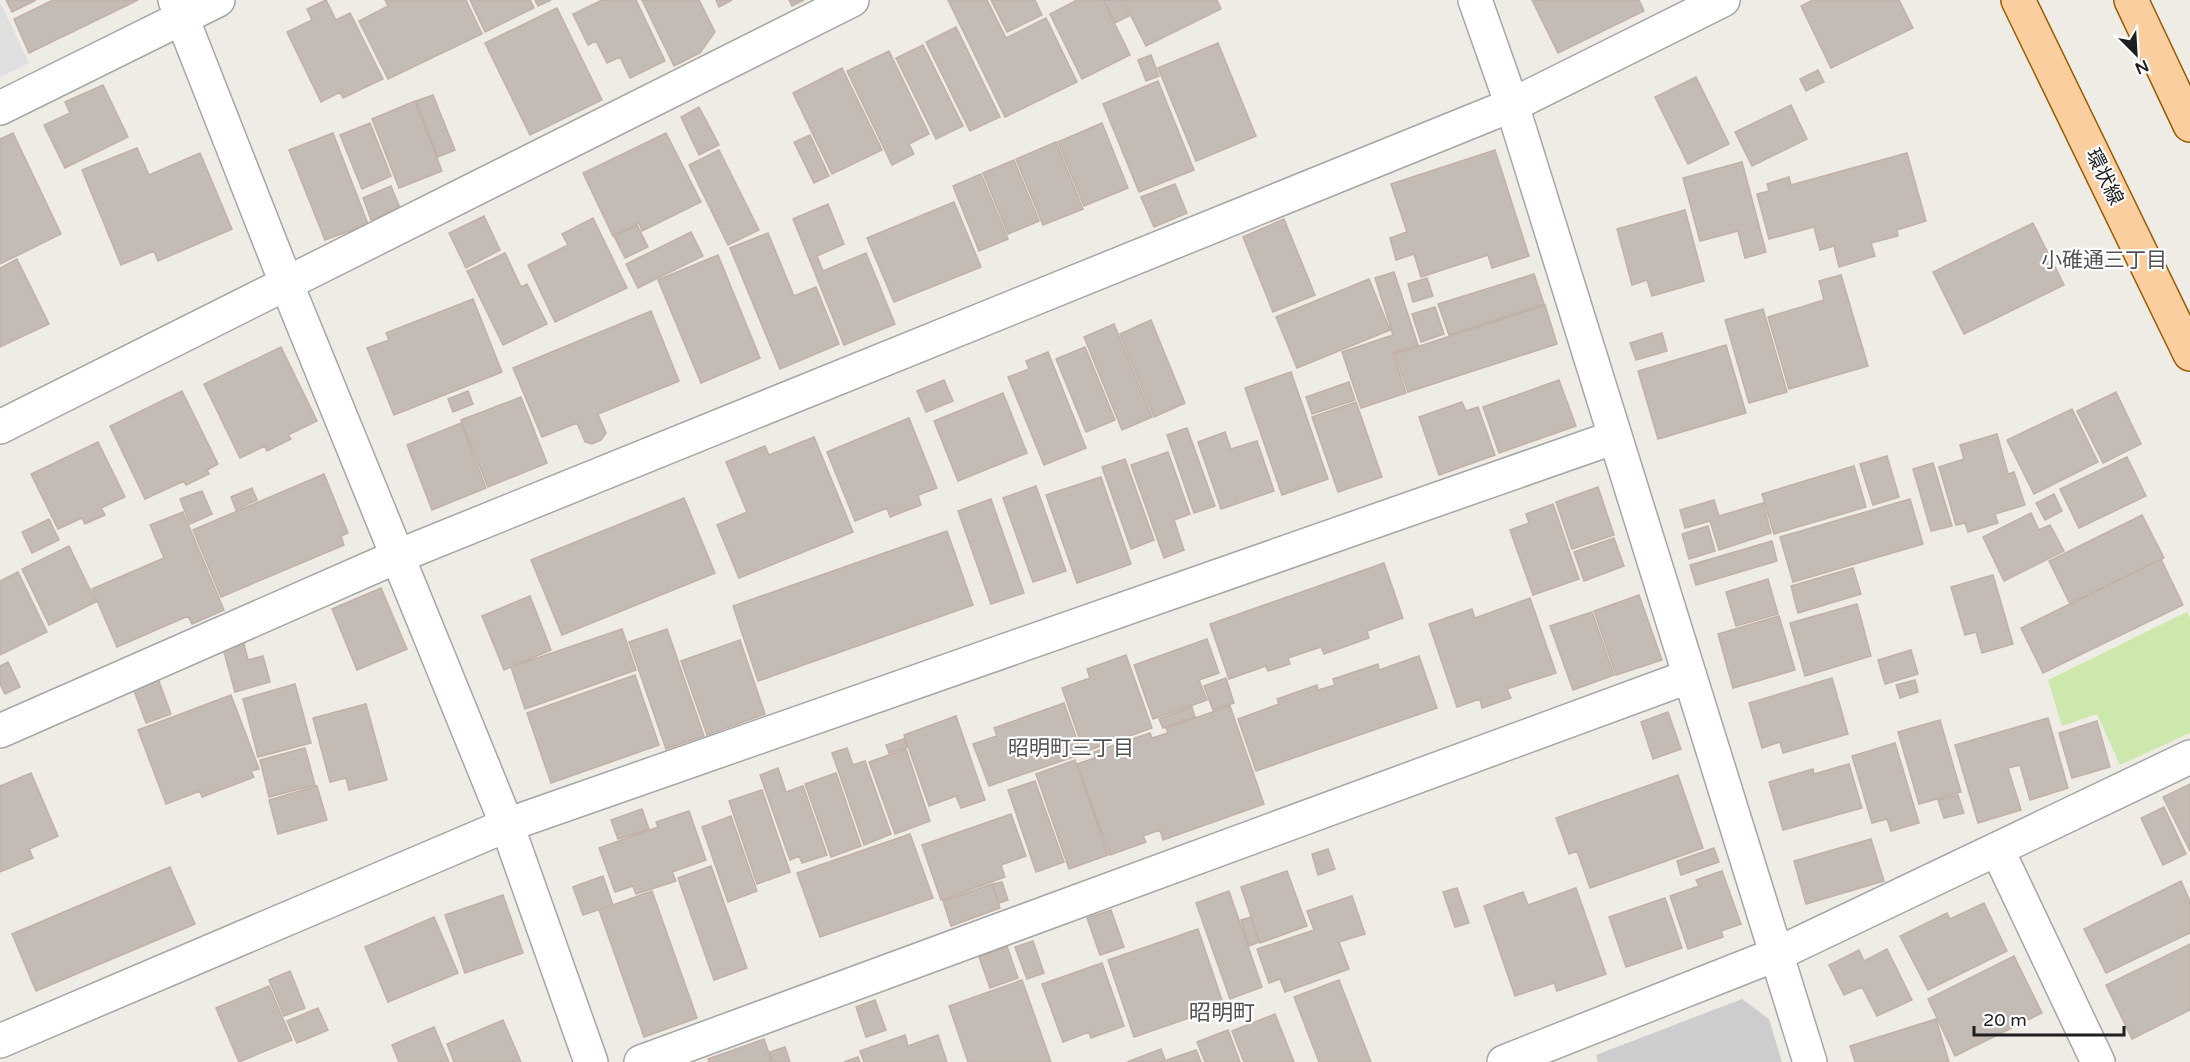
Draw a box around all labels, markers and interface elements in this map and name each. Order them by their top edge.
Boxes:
north arrow [2106,24,2166,84]
text: N [2132,55,2152,79]
street label: 環状線 [2080,145,2128,209]
district label: 小碓通三丁目 [2041,248,2167,273]
district label: 昭明町三丁目 [1008,736,1134,761]
scale bar [1974,999,2124,1037]
district label: 昭明町 [1189,1000,1255,1026]
text: 20 m [1983,1009,2027,1031]

